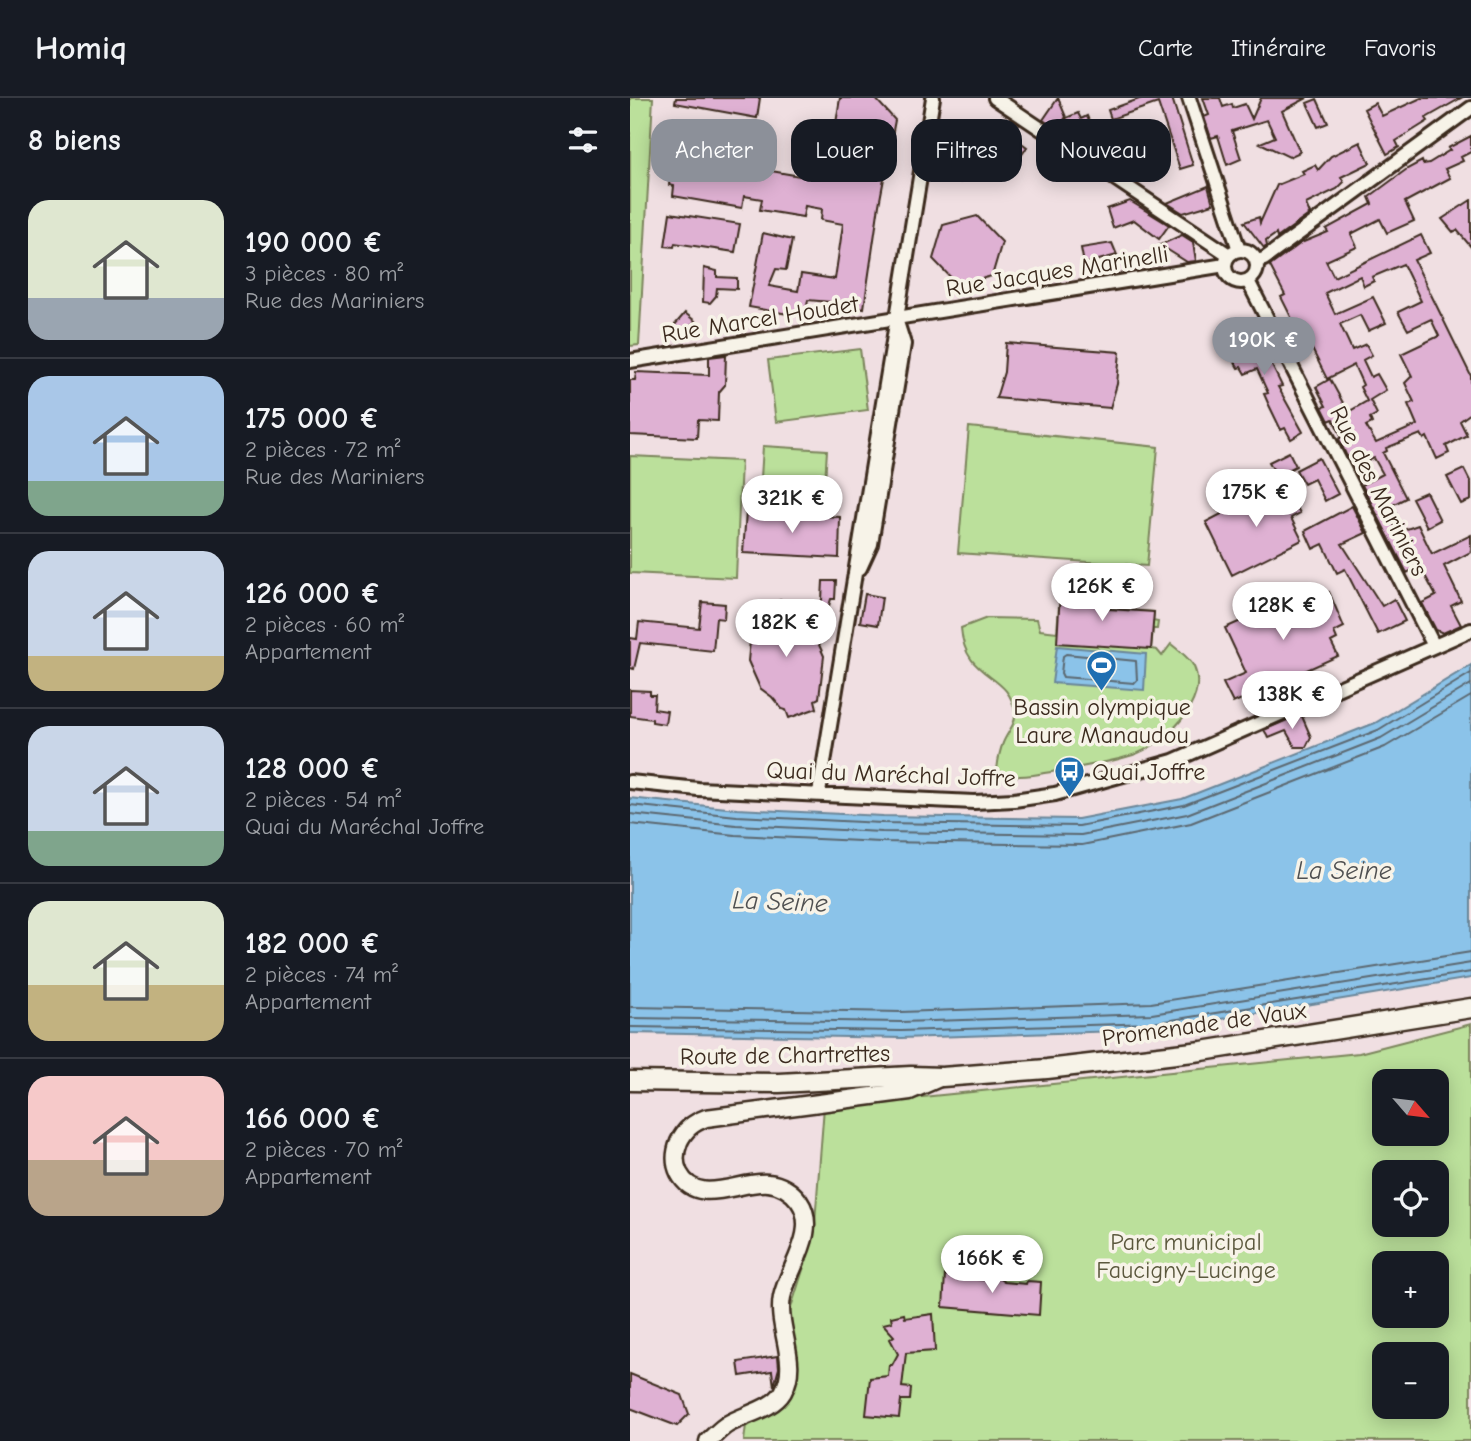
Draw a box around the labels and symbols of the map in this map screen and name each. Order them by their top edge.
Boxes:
street label: Rue Jacques Marinelli [944,240,1170,302]
street label: Rue Marcel Houdet [660,289,861,348]
pin: 190K € [1207,317,1321,377]
street label: Rue des Mariniers [1324,401,1434,581]
pin: 175K € [1199,470,1313,529]
pin: 321K € [735,476,849,535]
pin: 126K € [1045,564,1159,623]
pin: 128K € [1226,582,1340,642]
pin: 182K € [729,600,843,659]
sports icon: Bassin olympique Laure Manaudou [1085,648,1119,692]
pin: 138K € [1235,672,1349,731]
place label: Bassin olympique Laure Manaudou [1013,693,1191,749]
bus stop icon: Quai Joffre [1052,755,1086,799]
street label: Quai du Maréchal Joffre [766,756,1016,792]
place label: Quai Joffre [1092,758,1205,786]
water label: La Seine [1296,856,1392,886]
water label: La Seine [732,885,828,919]
street label: Promenade de Vaux [1100,996,1308,1052]
street label: Route de Chartrettes [680,1039,890,1071]
north arrow [1372,1069,1449,1146]
park label: Parc municipal Faucigny-Lucinge [1096,1228,1276,1284]
pin: 166K € [935,1236,1049,1295]

